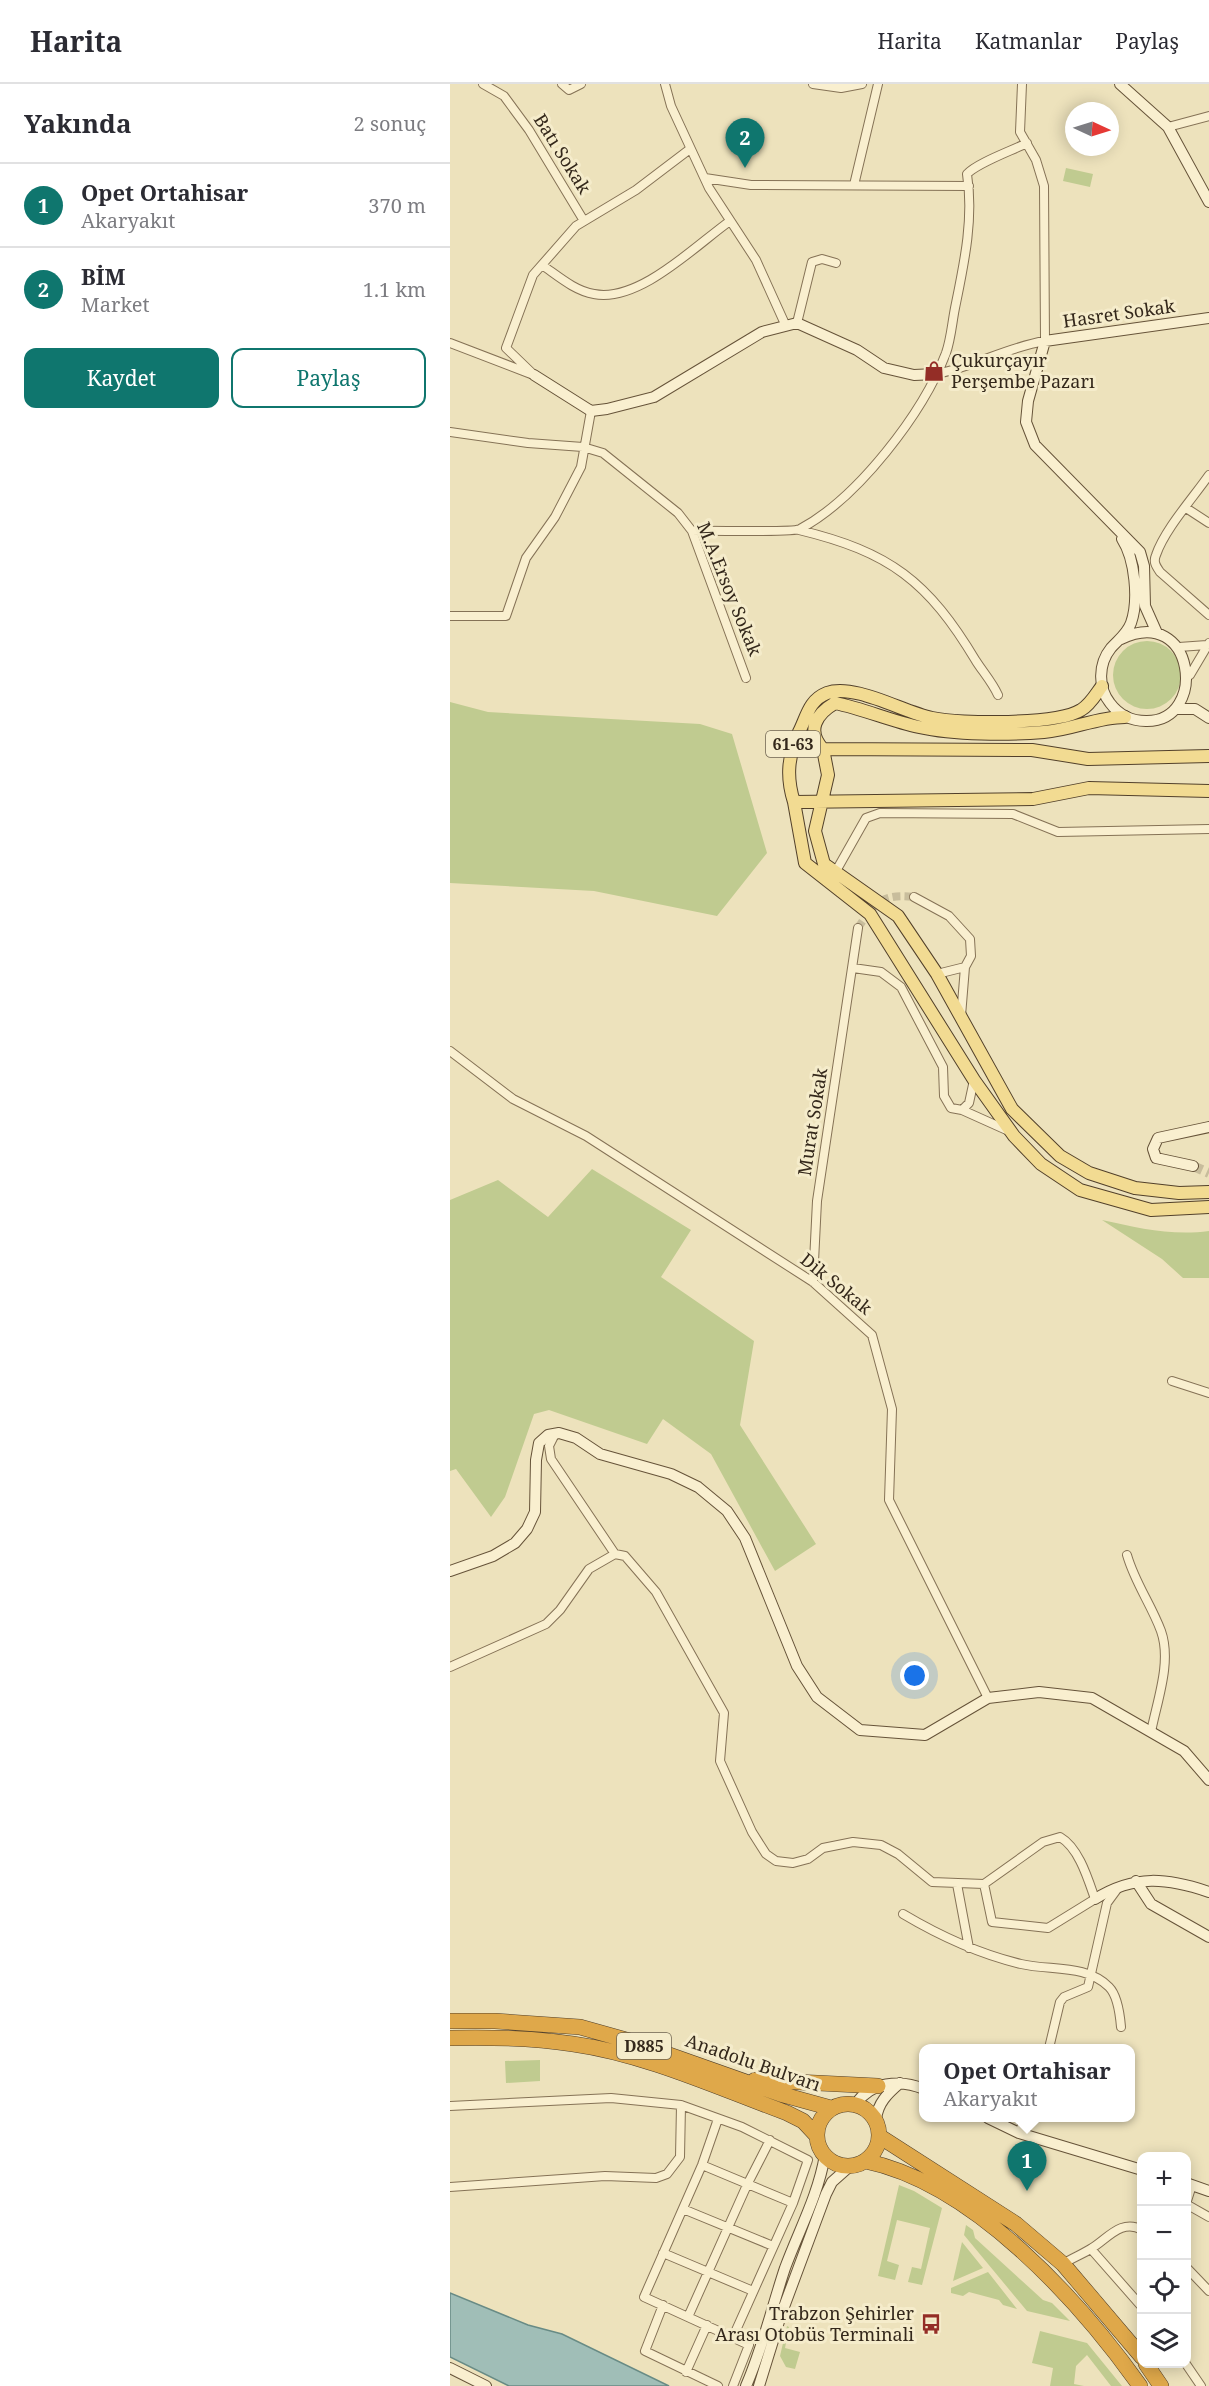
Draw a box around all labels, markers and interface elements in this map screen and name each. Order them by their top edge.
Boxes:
text: Harita [30,22,122,60]
text: Harita [878,27,942,55]
text: Katmanlar [975,27,1082,55]
text: Paylaş [1115,27,1179,55]
north arrow [1065,102,1119,156]
text: Yakında [24,105,132,141]
street label: Batı Sokak [529,109,597,198]
text: 2 sonuç [354,110,426,137]
pin: 2 [726,118,764,168]
text: Opet Ortahisar [81,177,248,207]
text: 1 [38,192,49,219]
text: 370 m [368,192,426,219]
text: Akaryakıt [81,207,175,234]
text: BİM [81,261,126,291]
text: 2 [38,276,49,303]
text: 1.1 km [363,276,426,303]
text: Market [81,291,149,318]
street label: Hasret Sokak [1061,293,1177,333]
button: Kaydet [24,348,219,408]
button: Paylaş [231,348,426,408]
place label: Çukurçayır Perşembe Pazarı [951,348,1095,393]
shop icon: Çukurçayır Perşembe Pazarı [922,359,946,383]
street label: M.A.Ersoy Sokak [692,518,768,660]
road number: 61-63 [766,731,820,757]
street label: Murat Sokak [792,1066,832,1178]
street label: Dik Sokak [796,1247,878,1320]
your location [900,1661,929,1690]
street label: Anadolu Bulvarı [683,2028,824,2096]
road number: D885 [617,2033,671,2059]
popup [919,2044,1135,2122]
text: Opet Ortahisar [943,2055,1111,2085]
text: Akaryakıt [943,2085,1038,2112]
pin: 1 [1008,2142,1046,2191]
map controls [1137,2152,1191,2368]
button: + [1137,2152,1191,2206]
button: − [1137,2206,1191,2260]
button: locate [1137,2260,1191,2314]
place label: Trabzon Şehirler Arası Otobüs Terminali [715,2301,915,2346]
bus stop icon: Trabzon Şehirler Arası Otobüs Terminali [919,2312,943,2336]
button: layers [1137,2314,1191,2368]

